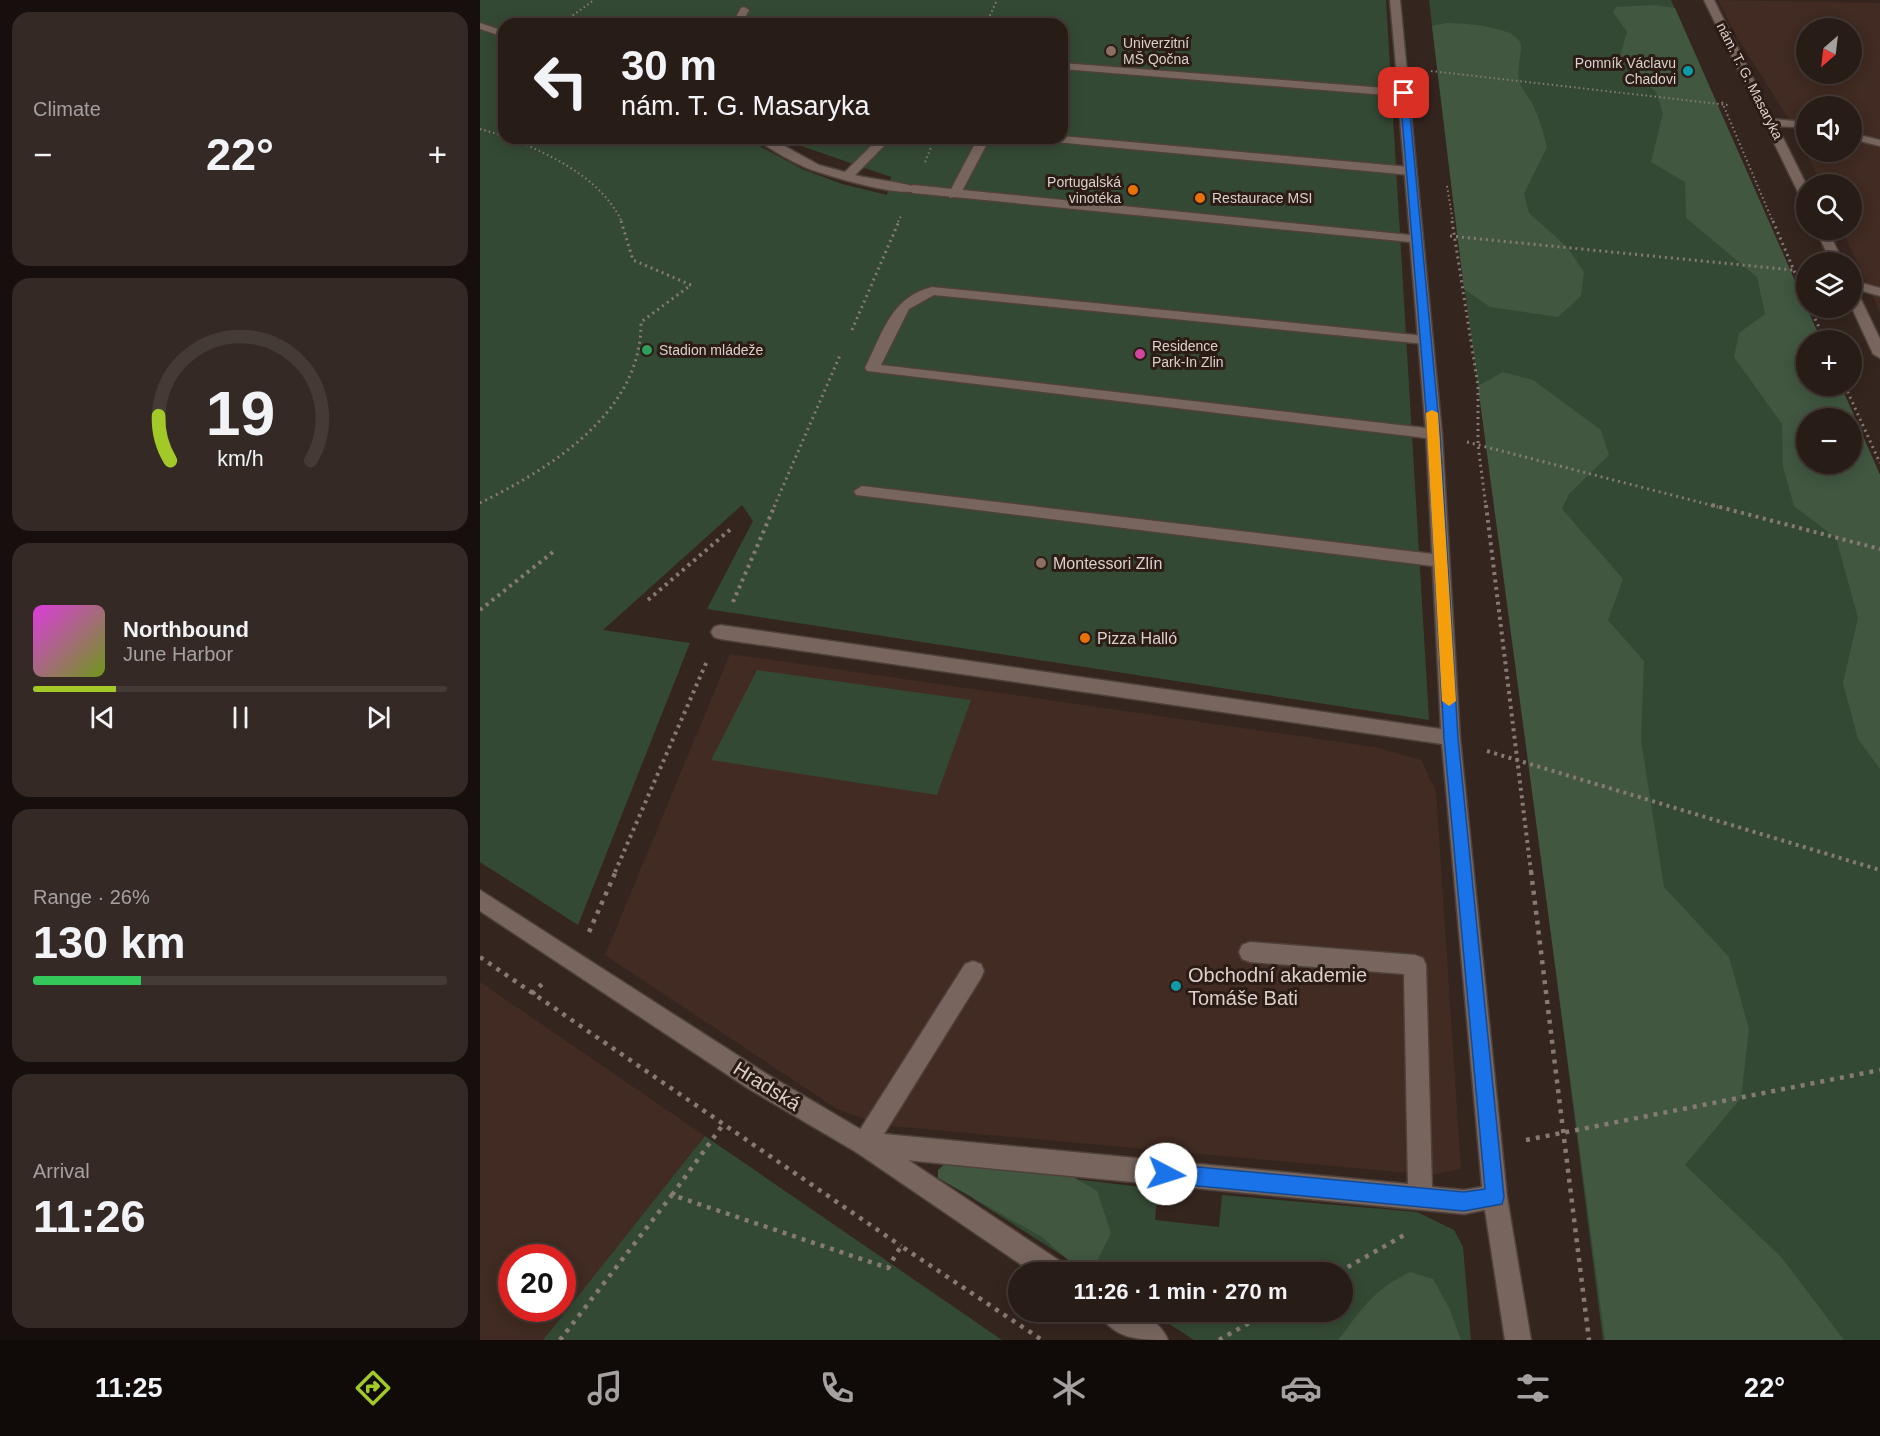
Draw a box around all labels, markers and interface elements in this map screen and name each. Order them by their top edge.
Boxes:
north arrow [1796,18,1862,84]
map controls [1796,18,1862,474]
street label: nám. T. G. Masaryka [1714,20,1786,142]
place label: Univerzitní MŠ Qočna [1123,35,1189,67]
icon: left [522,42,600,120]
text: 30 m [621,42,717,89]
marker: Univerzitní MŠ Qočna [1104,44,1118,58]
place label: Pomník Václavu Chadovi [1575,55,1676,87]
marker: Pomník Václavu Chadovi [1681,64,1695,78]
pin [1378,67,1429,118]
icon: arrive [1387,76,1420,109]
text: nám. T. G. Masaryka [621,91,870,121]
button: sound [1796,96,1862,162]
text: Climate [33,98,101,120]
text: 22° [206,129,274,180]
text: − [33,136,52,173]
text: + [428,136,447,173]
place label: Portugalská vinotéka [1047,174,1121,206]
button: search [1796,174,1862,240]
marker: Portugalská vinotéka [1126,183,1140,197]
place label: Restaurace MSI [1212,190,1312,206]
marker: Restaurace MSI [1193,191,1207,205]
button: layers [1796,252,1862,318]
button: + [1796,330,1862,396]
place label: Residence Park-In Zlin [1152,338,1224,370]
place label: Stadion mládeže [659,342,764,358]
marker: Stadion mládeže [640,343,654,357]
marker: Residence Park-In Zlin [1133,347,1147,361]
text: 19 [205,380,275,449]
button: − [1796,408,1862,474]
text: km/h [217,448,263,472]
place label: Montessori Zlín [1053,555,1162,572]
marker: Montessori Zlín [1034,556,1048,570]
text: Northbound [123,617,249,642]
place label: Pizza Halló [1097,630,1177,647]
marker: Pizza Halló [1078,631,1092,645]
text: June Harbor [123,643,233,665]
icon: previous [86,701,119,734]
icon: pause [224,701,257,734]
icon: next [362,701,395,734]
text: Range · 26% [33,886,150,908]
text: 130 km [33,917,186,968]
place label: Obchodní akademie Tomáše Bati [1188,964,1367,1009]
marker: Obchodní akademie Tomáše Bati [1169,979,1183,993]
street label: Hradská [730,1057,805,1116]
position arrow [1134,1142,1198,1206]
text: Arrival [33,1160,90,1182]
text: 11:26 [33,1191,146,1242]
speed limit sign: 20 [498,1244,576,1322]
text: 11:26 · 1 min · 270 m [1074,1279,1288,1304]
icon: directions [352,1367,394,1409]
icon: music [584,1367,626,1409]
icon: phone [816,1367,858,1409]
icon: climate [1048,1367,1090,1409]
icon: car [1280,1367,1322,1409]
icon: filters [1512,1367,1554,1409]
text: 11:25 [95,1373,163,1403]
text: 22° [1744,1373,1785,1403]

